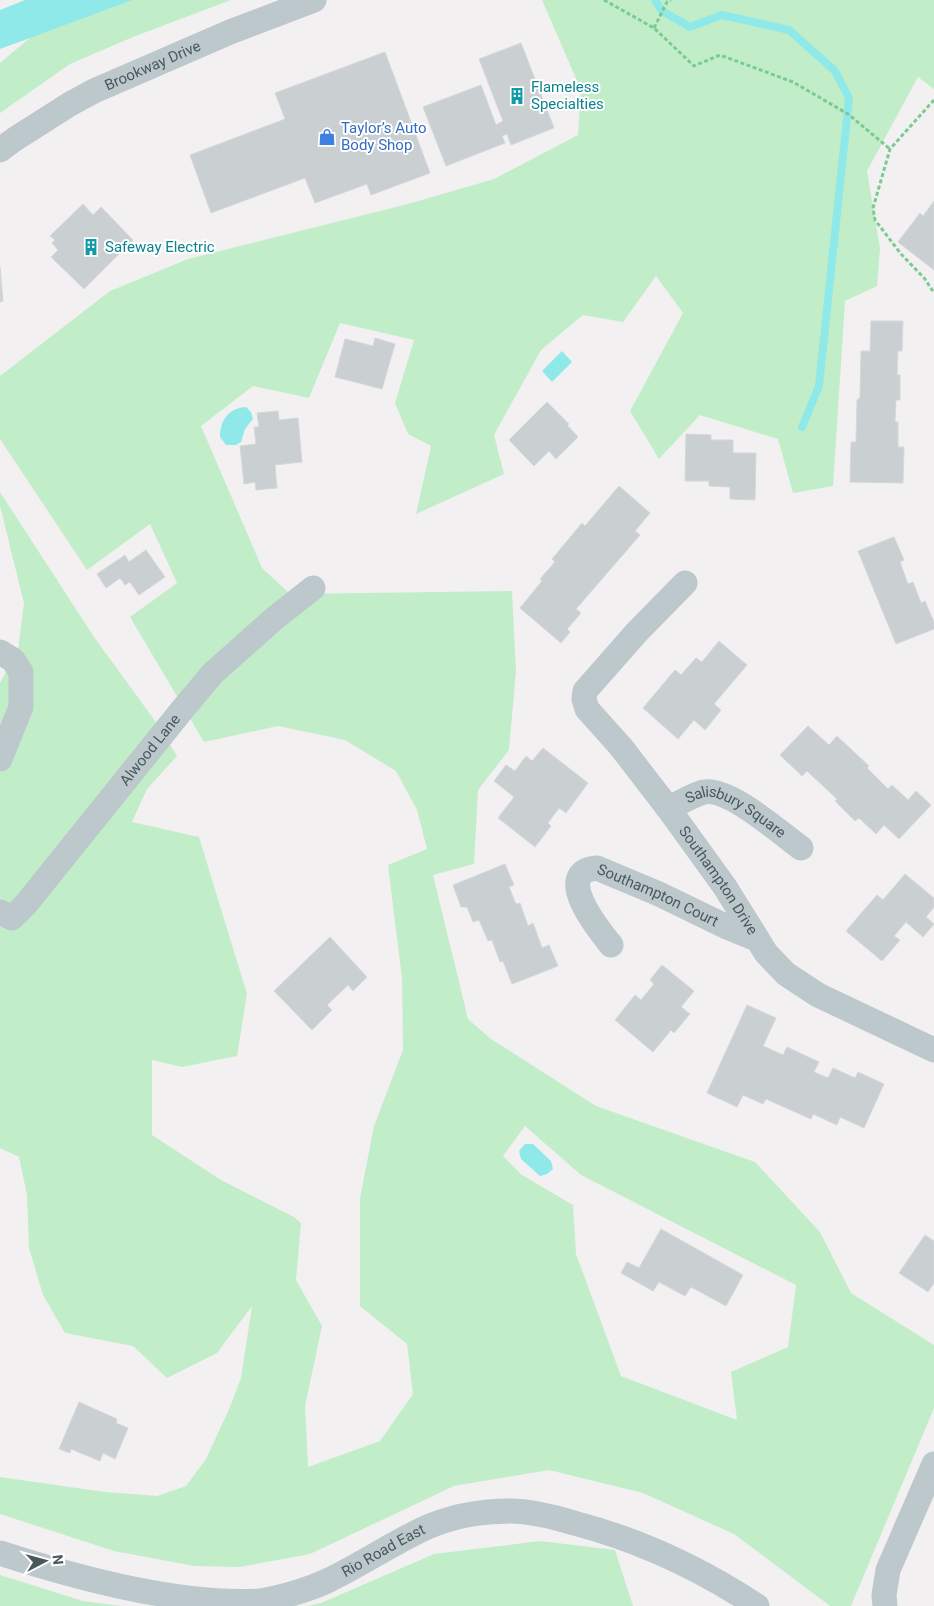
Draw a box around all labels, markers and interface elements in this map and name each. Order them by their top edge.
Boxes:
street label: Brookway Drive [102,37,203,94]
place label: Flameless Specialties [531,78,604,113]
building icon: Flameless Specialties [507,86,527,106]
place label: Taylor’s Auto Body Shop [341,119,427,154]
shop icon: Taylor’s Auto Body Shop [317,127,337,147]
building icon: Safeway Electric [81,237,101,257]
place label: Safeway Electric [105,238,215,256]
street label: Alwood Lane [116,710,184,789]
street label: Salisbury Square [682,783,789,842]
street label: Southampton Drive [675,822,762,938]
street label: Southampton Court [595,860,721,930]
street label: Rio Road East [339,1520,428,1581]
north arrow [20,1536,70,1586]
text: N [49,1554,66,1565]

